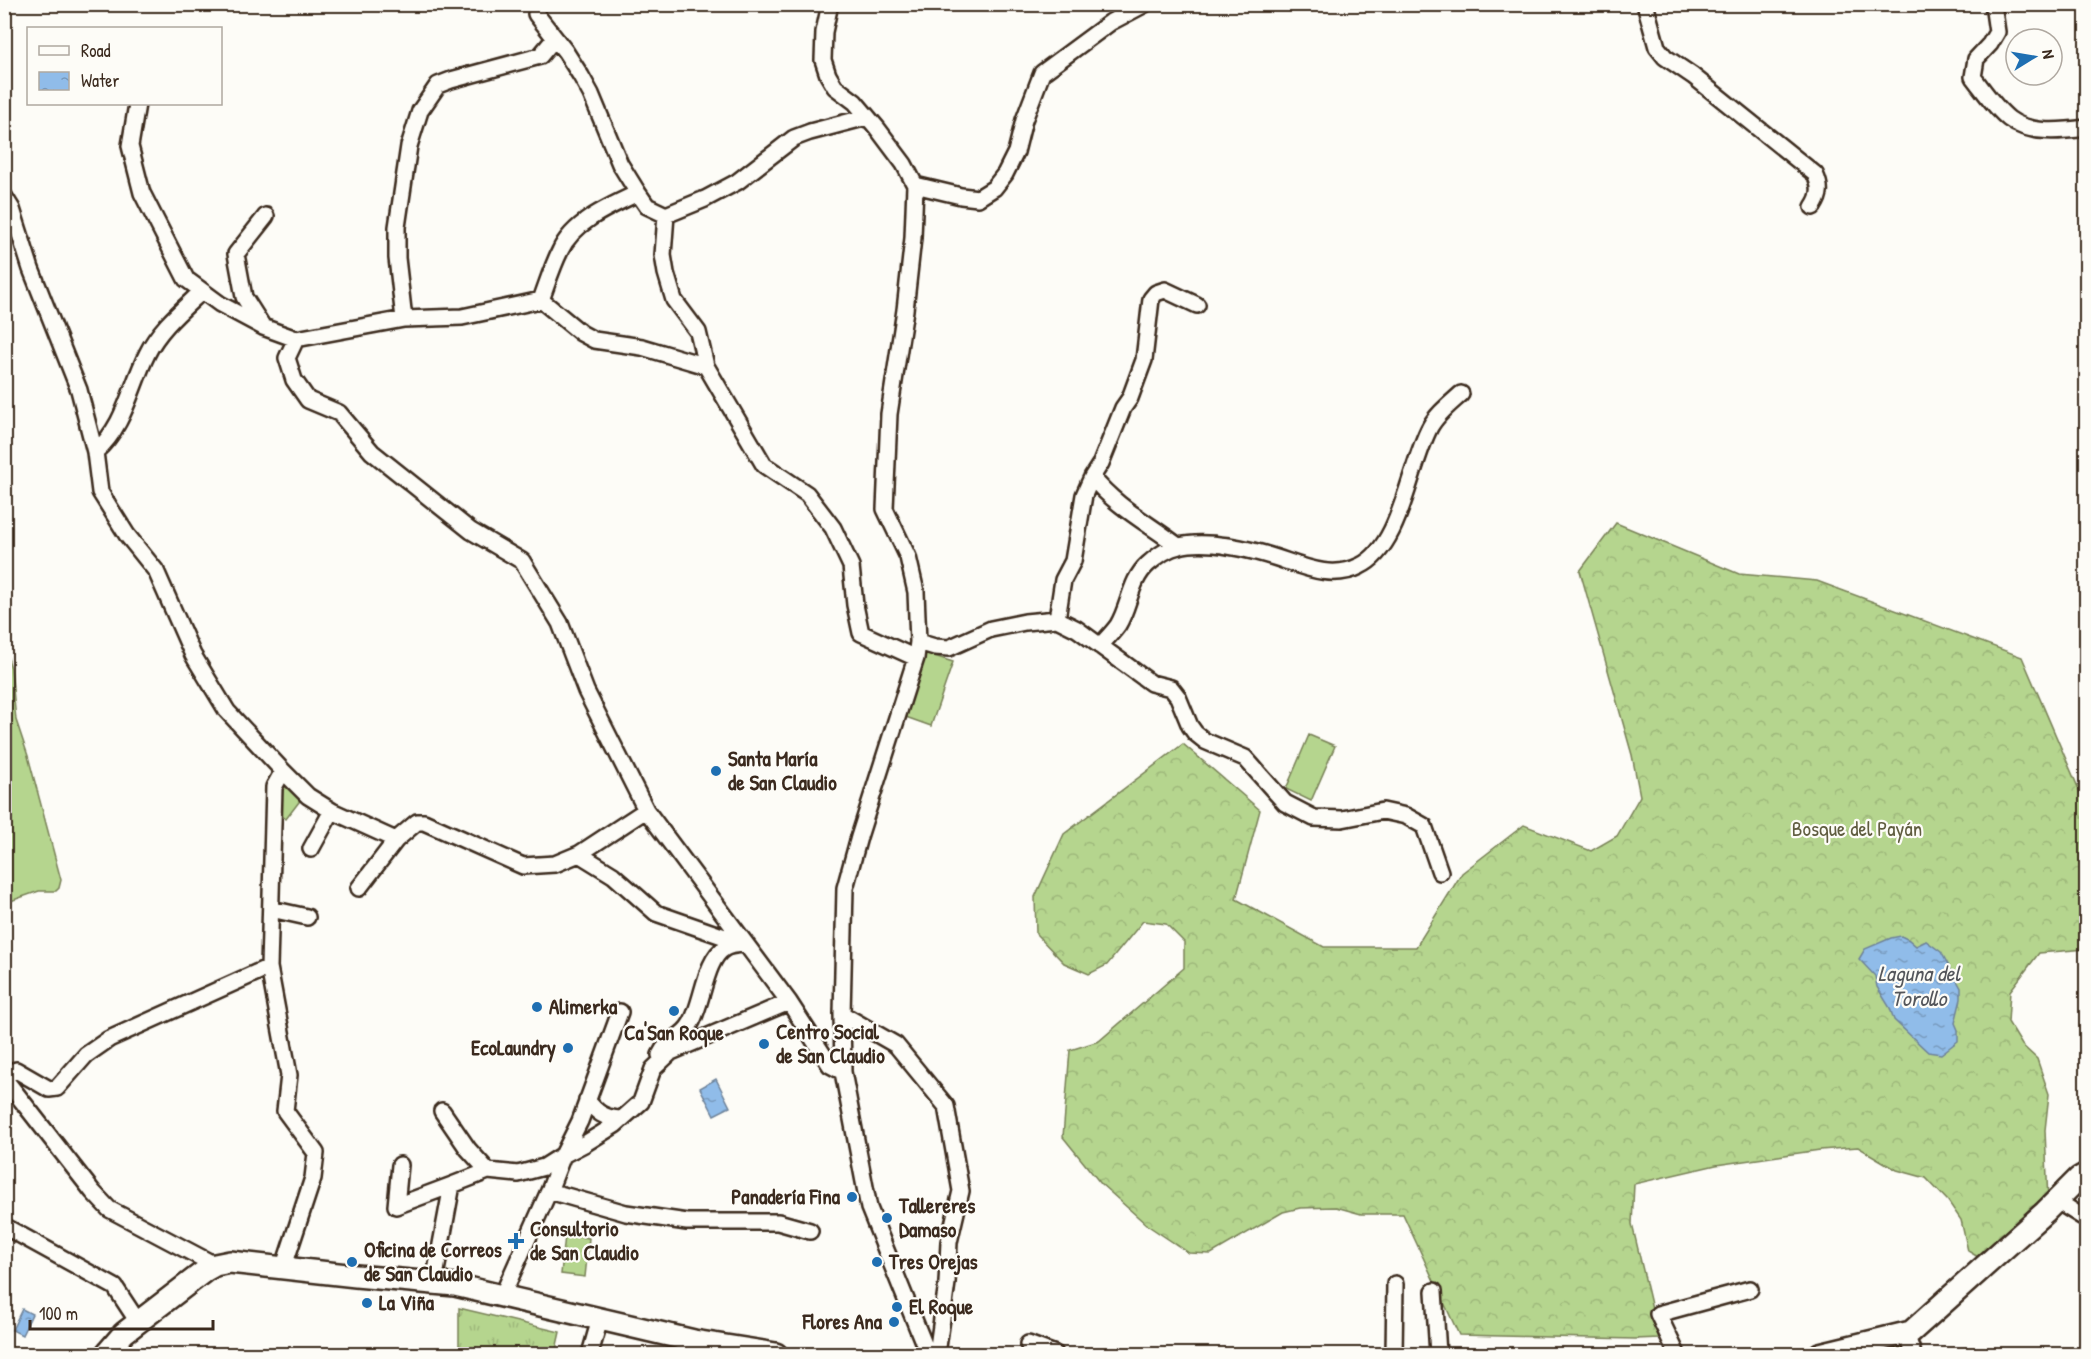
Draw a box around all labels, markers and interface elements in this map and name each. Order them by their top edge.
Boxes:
legend [27,27,222,105]
north arrow [2004,27,2064,87]
text: Road [81,38,111,63]
text: N [2037,48,2060,61]
text: Water [81,68,119,93]
place label: Santa María de San Claudio [728,744,837,797]
marker: Santa María de San Claudio [709,764,723,778]
park label: Bosque del Payán [1792,814,1922,843]
water label: Laguna del Torollo [1878,958,1961,1013]
place label: Alimerka [549,992,618,1021]
marker: Alimerka [530,1000,544,1014]
marker: Ca'San Roque [667,1004,681,1018]
place label: Centro Social de San Claudio [776,1017,885,1070]
place label: Ca'San Roque [624,1018,725,1048]
place label: EcoLaundry [471,1033,556,1063]
marker: Centro Social de San Claudio [757,1037,771,1051]
marker: EcoLaundry [561,1041,575,1055]
place label: Panadería Fina [731,1182,841,1211]
marker: Panadería Fina [845,1190,859,1204]
place label: Tallereres Damaso [898,1191,975,1244]
marker: Tallereres Damaso [880,1211,894,1225]
place label: Consultorio de San Claudio [530,1214,639,1267]
marker: Consultorio de San Claudio [507,1232,525,1250]
place label: Oficina de Correos de San Claudio [364,1235,502,1288]
place label: Tres Orejas [888,1247,978,1276]
marker: Oficina de Correos de San Claudio [345,1255,359,1269]
marker: Tres Orejas [870,1255,884,1269]
place label: La Viña [379,1288,435,1317]
place label: El Roque [909,1292,974,1322]
scale bar [30,1293,213,1331]
marker: La Viña [360,1296,374,1310]
marker: El Roque [890,1300,904,1314]
text: 100 m [39,1301,78,1326]
place label: Flores Ana [802,1307,883,1336]
marker: Flores Ana [887,1315,901,1329]

